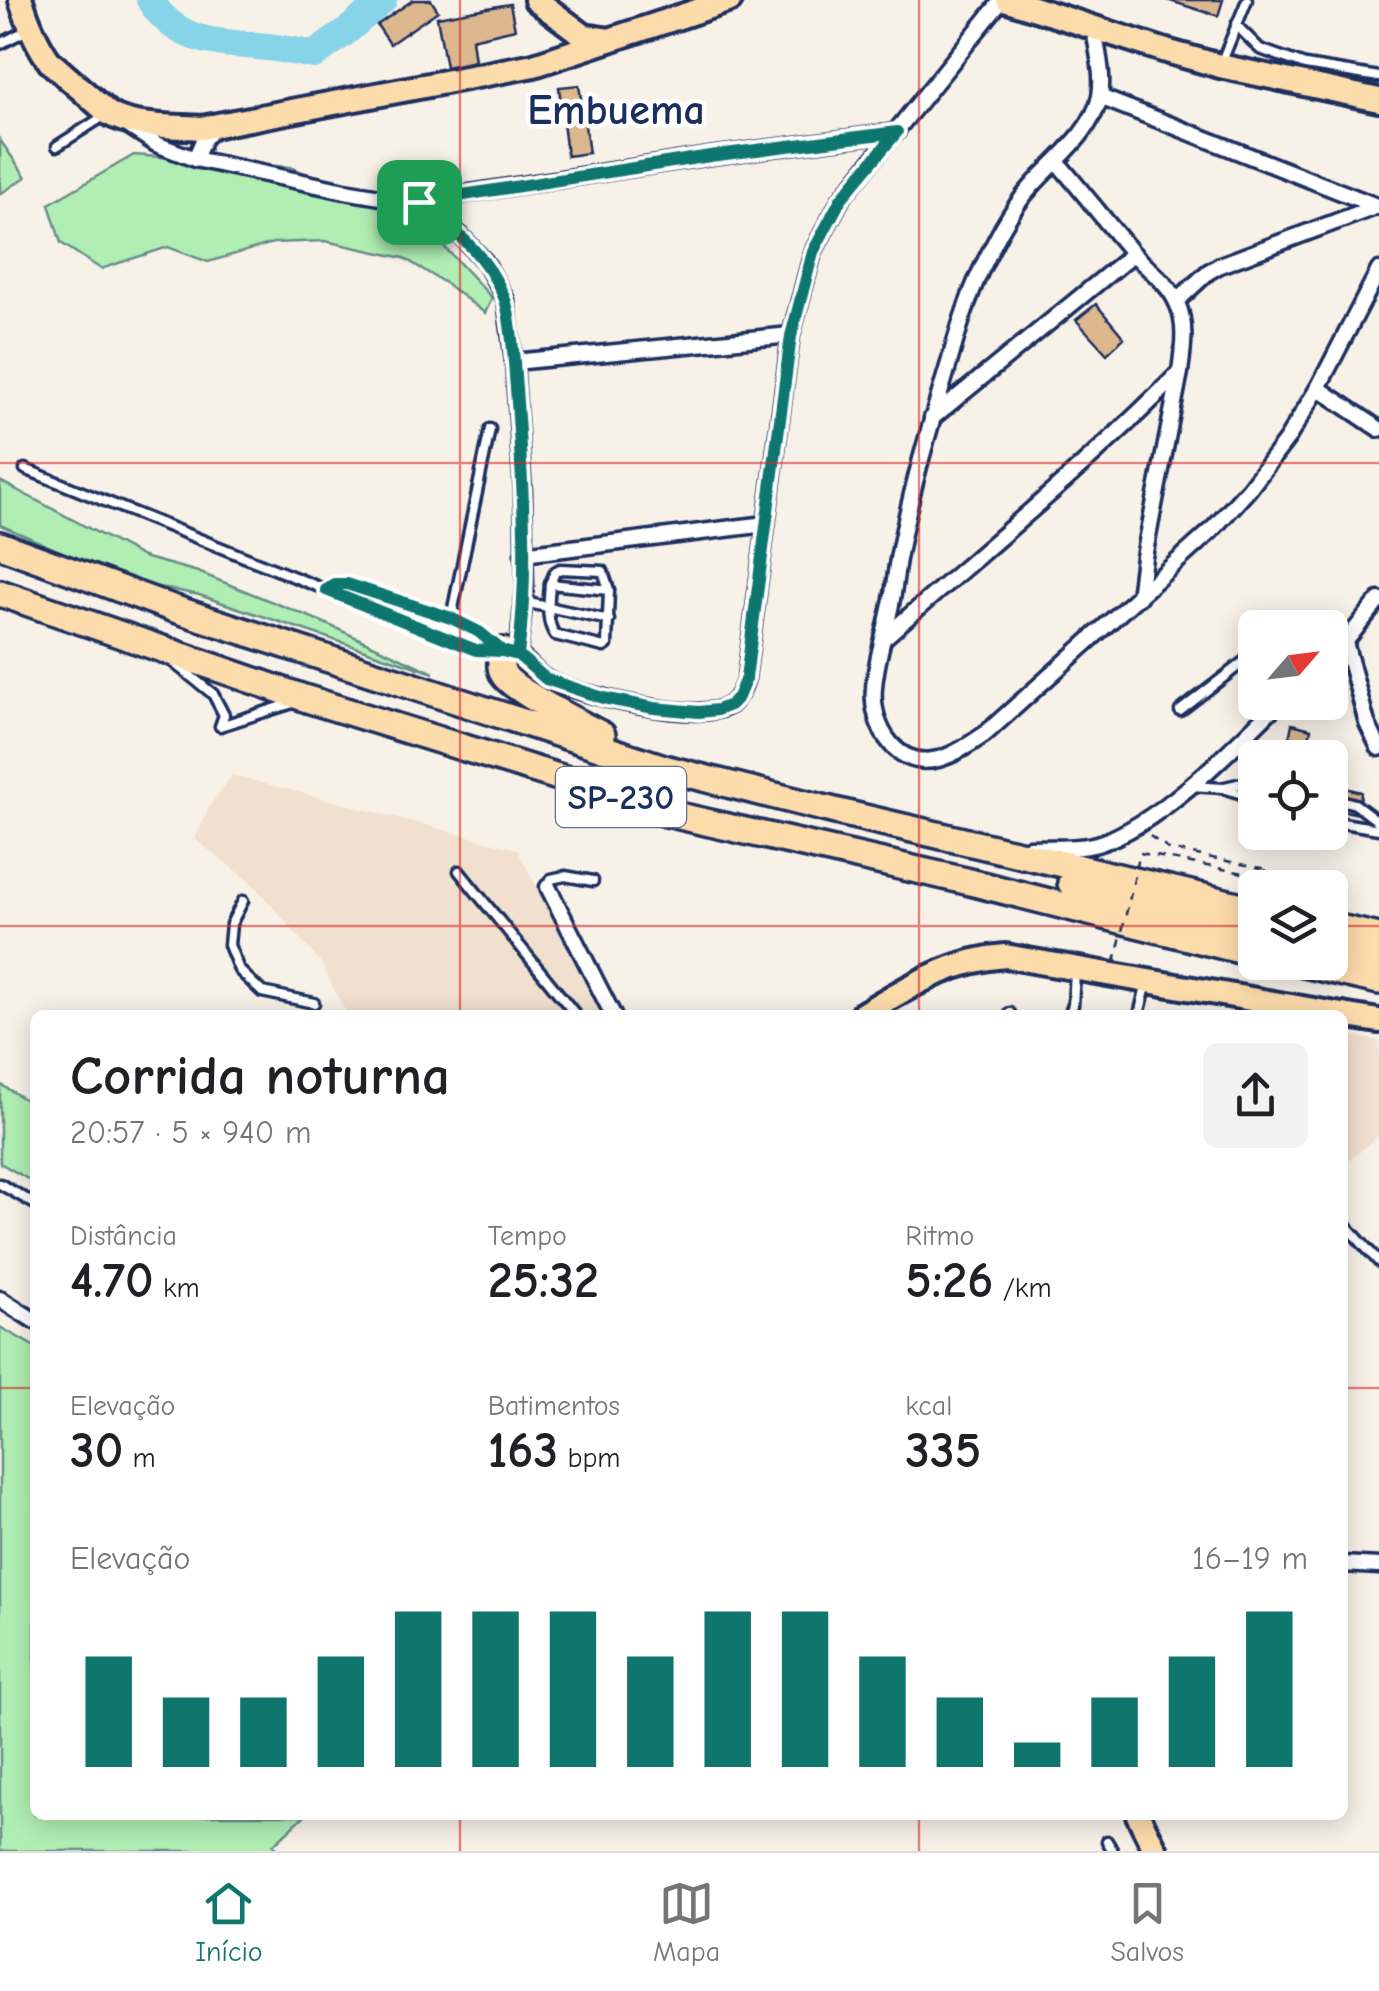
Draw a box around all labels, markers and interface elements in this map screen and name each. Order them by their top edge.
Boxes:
district label: Embuema [527,86,705,135]
pin [377,160,462,245]
icon: arrive [392,175,447,230]
north arrow [1238,610,1348,720]
map controls [1238,610,1348,980]
button: locate [1238,740,1348,850]
road number: SP-230 [556,767,686,827]
button: layers [1238,870,1348,980]
button: share [1203,1043,1308,1148]
text: Corrida noturna [70,1044,450,1108]
text: 20:57 · 5 × 940 m [70,1114,311,1151]
text: Distância [70,1220,177,1252]
text: Tempo [488,1220,567,1252]
text: Ritmo [905,1220,974,1252]
text: 4.70 [70,1252,154,1310]
text: 25:32 [488,1252,599,1310]
text: 5:26 [905,1252,993,1310]
text: km [154,1272,200,1304]
text: /km [993,1272,1052,1304]
text: Elevação [70,1390,175,1422]
text: Batimentos [488,1390,620,1422]
text: kcal [905,1390,952,1422]
text: 30 [70,1422,123,1480]
text: 163 [488,1422,558,1480]
text: 335 [905,1422,981,1480]
text: m [123,1442,156,1474]
text: bpm [558,1442,620,1474]
text: Elevação [70,1540,190,1577]
text: 16–19 m [1192,1540,1308,1577]
tab: Início [195,1876,263,1968]
tab: Mapa [653,1876,720,1968]
tab: Salvos [1110,1876,1184,1968]

